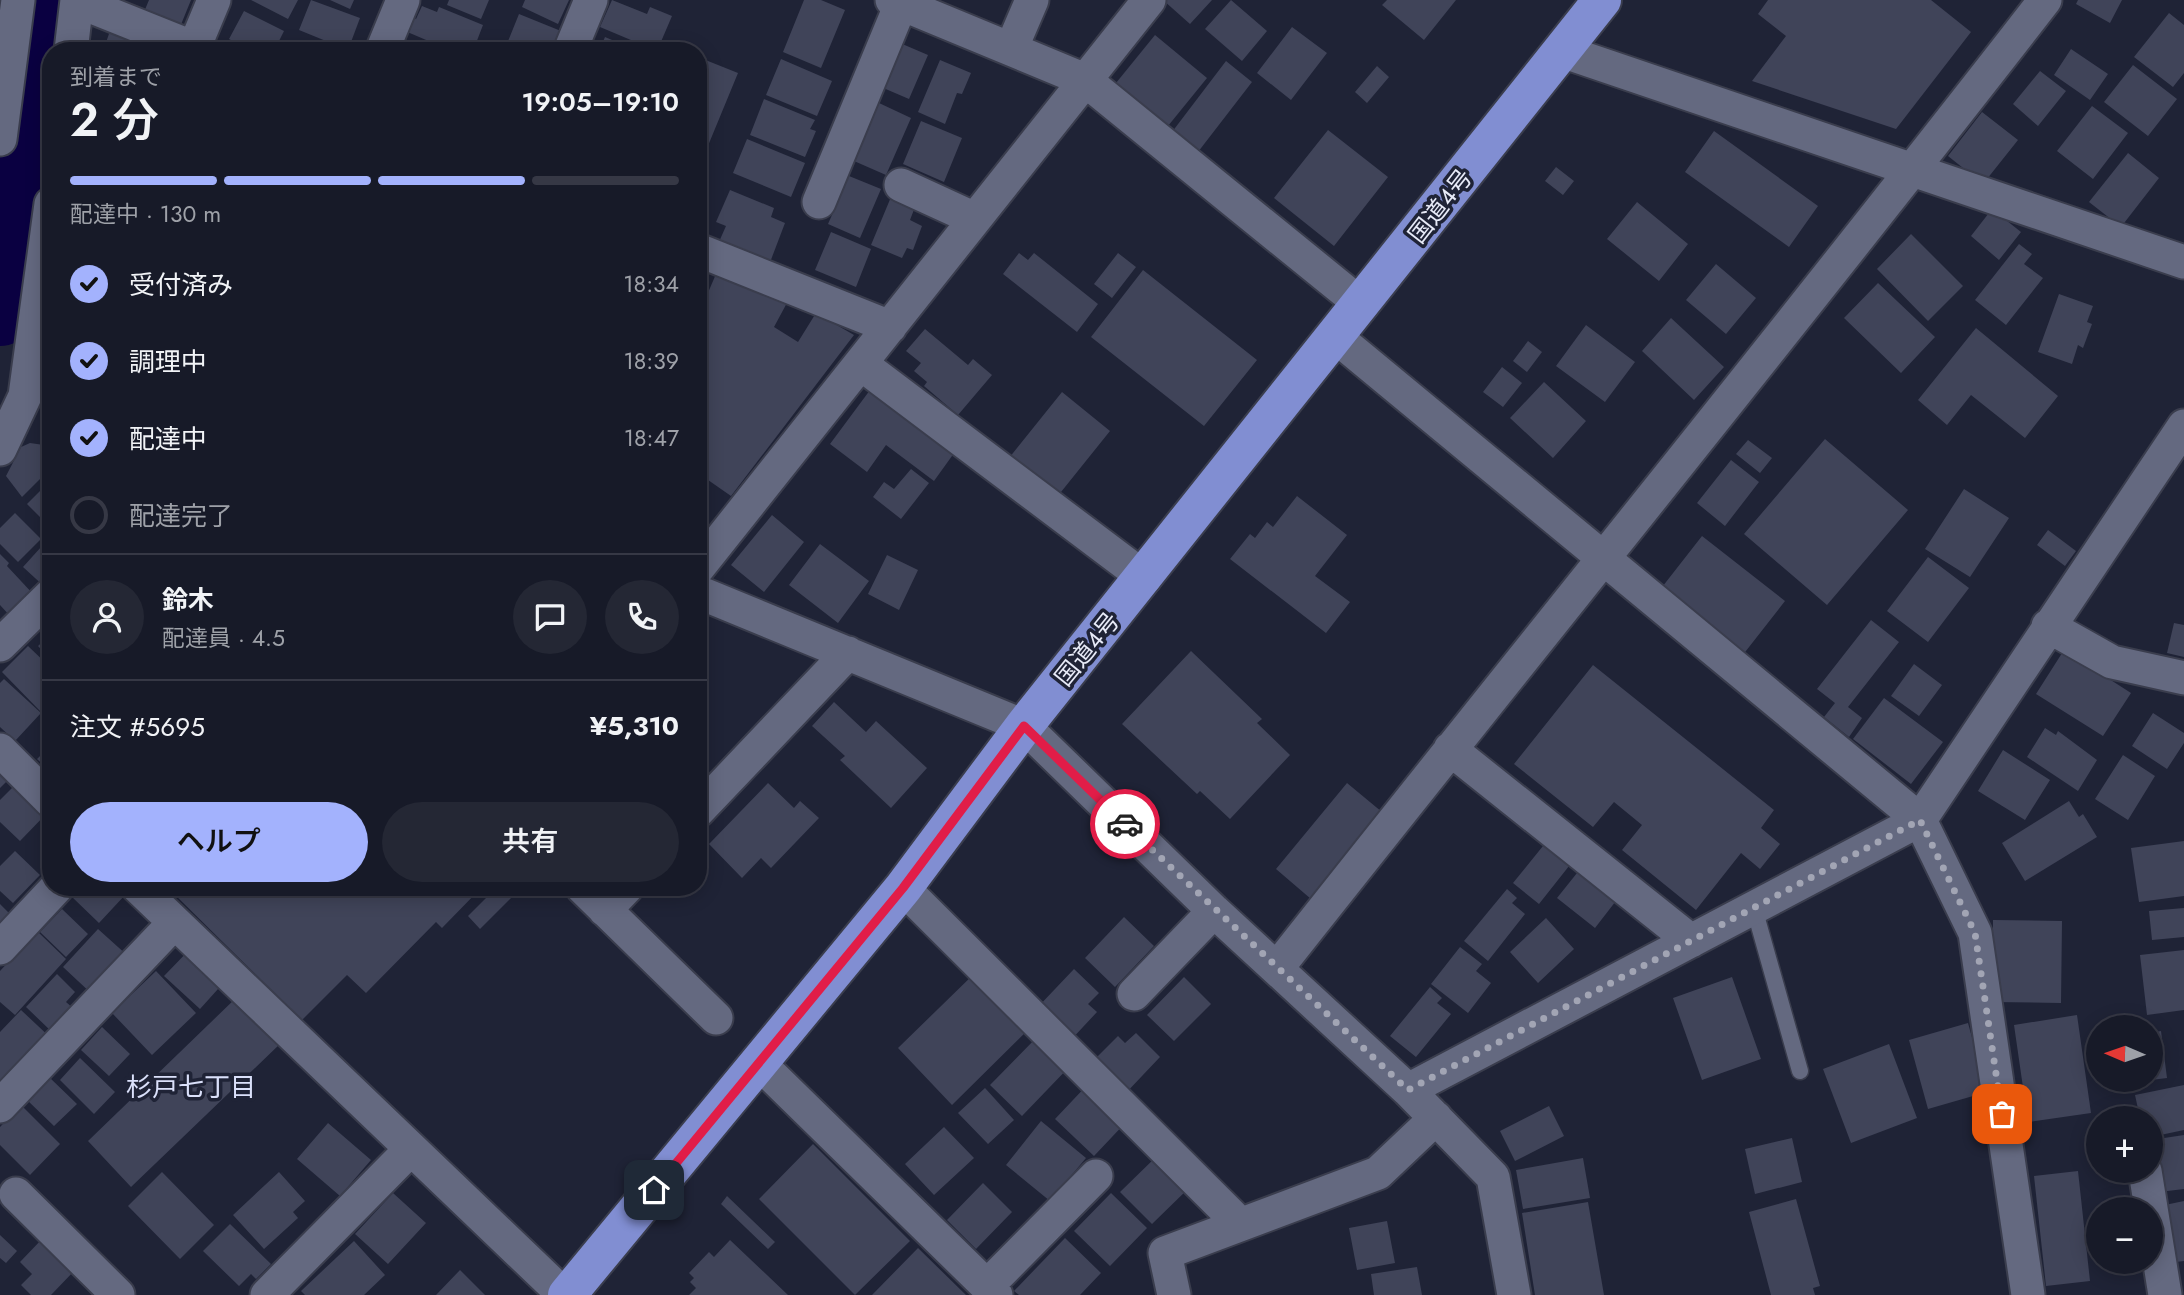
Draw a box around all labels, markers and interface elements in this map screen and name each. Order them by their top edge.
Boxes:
text: 到着まで [70,60,162,94]
text: 19:05–19:10 [521,83,679,121]
text: 2 分 [70,87,159,153]
street label: 国道4号 [1400,161,1480,251]
text: 配達中 · 130 m [70,197,221,231]
icon: check [70,265,108,303]
text: 受付済み [129,266,233,304]
text: 18:34 [623,267,679,301]
icon: check [70,342,108,380]
text: 調理中 [129,343,207,381]
text: 18:39 [623,344,679,378]
icon: check [70,419,108,457]
text: 配達中 [129,420,207,458]
text: 18:47 [624,421,679,455]
text: 配達完了 [129,497,233,535]
button: person [70,580,144,654]
button: chat [513,580,587,654]
button: phone [605,580,679,654]
text: 鈴木 [162,581,214,619]
street label: 国道4号 [1046,605,1128,693]
text: 配達員 · 4.5 [162,621,285,655]
text: ¥5,310 [590,707,679,745]
text: 注文 #5695 [70,708,205,746]
courier [1090,789,1160,859]
button: ヘルプ [70,802,368,882]
button: 共有 [382,802,679,882]
icon: car [1106,805,1144,843]
north arrow [2086,1015,2163,1092]
map controls [2086,1015,2163,1274]
district label: 杉戸七丁目 [126,1068,256,1106]
pin [1972,1084,2032,1144]
icon: bag [1983,1095,2021,1133]
button: + [2086,1106,2163,1183]
pin [624,1160,684,1220]
icon: home [635,1171,673,1209]
button: − [2086,1197,2163,1274]

